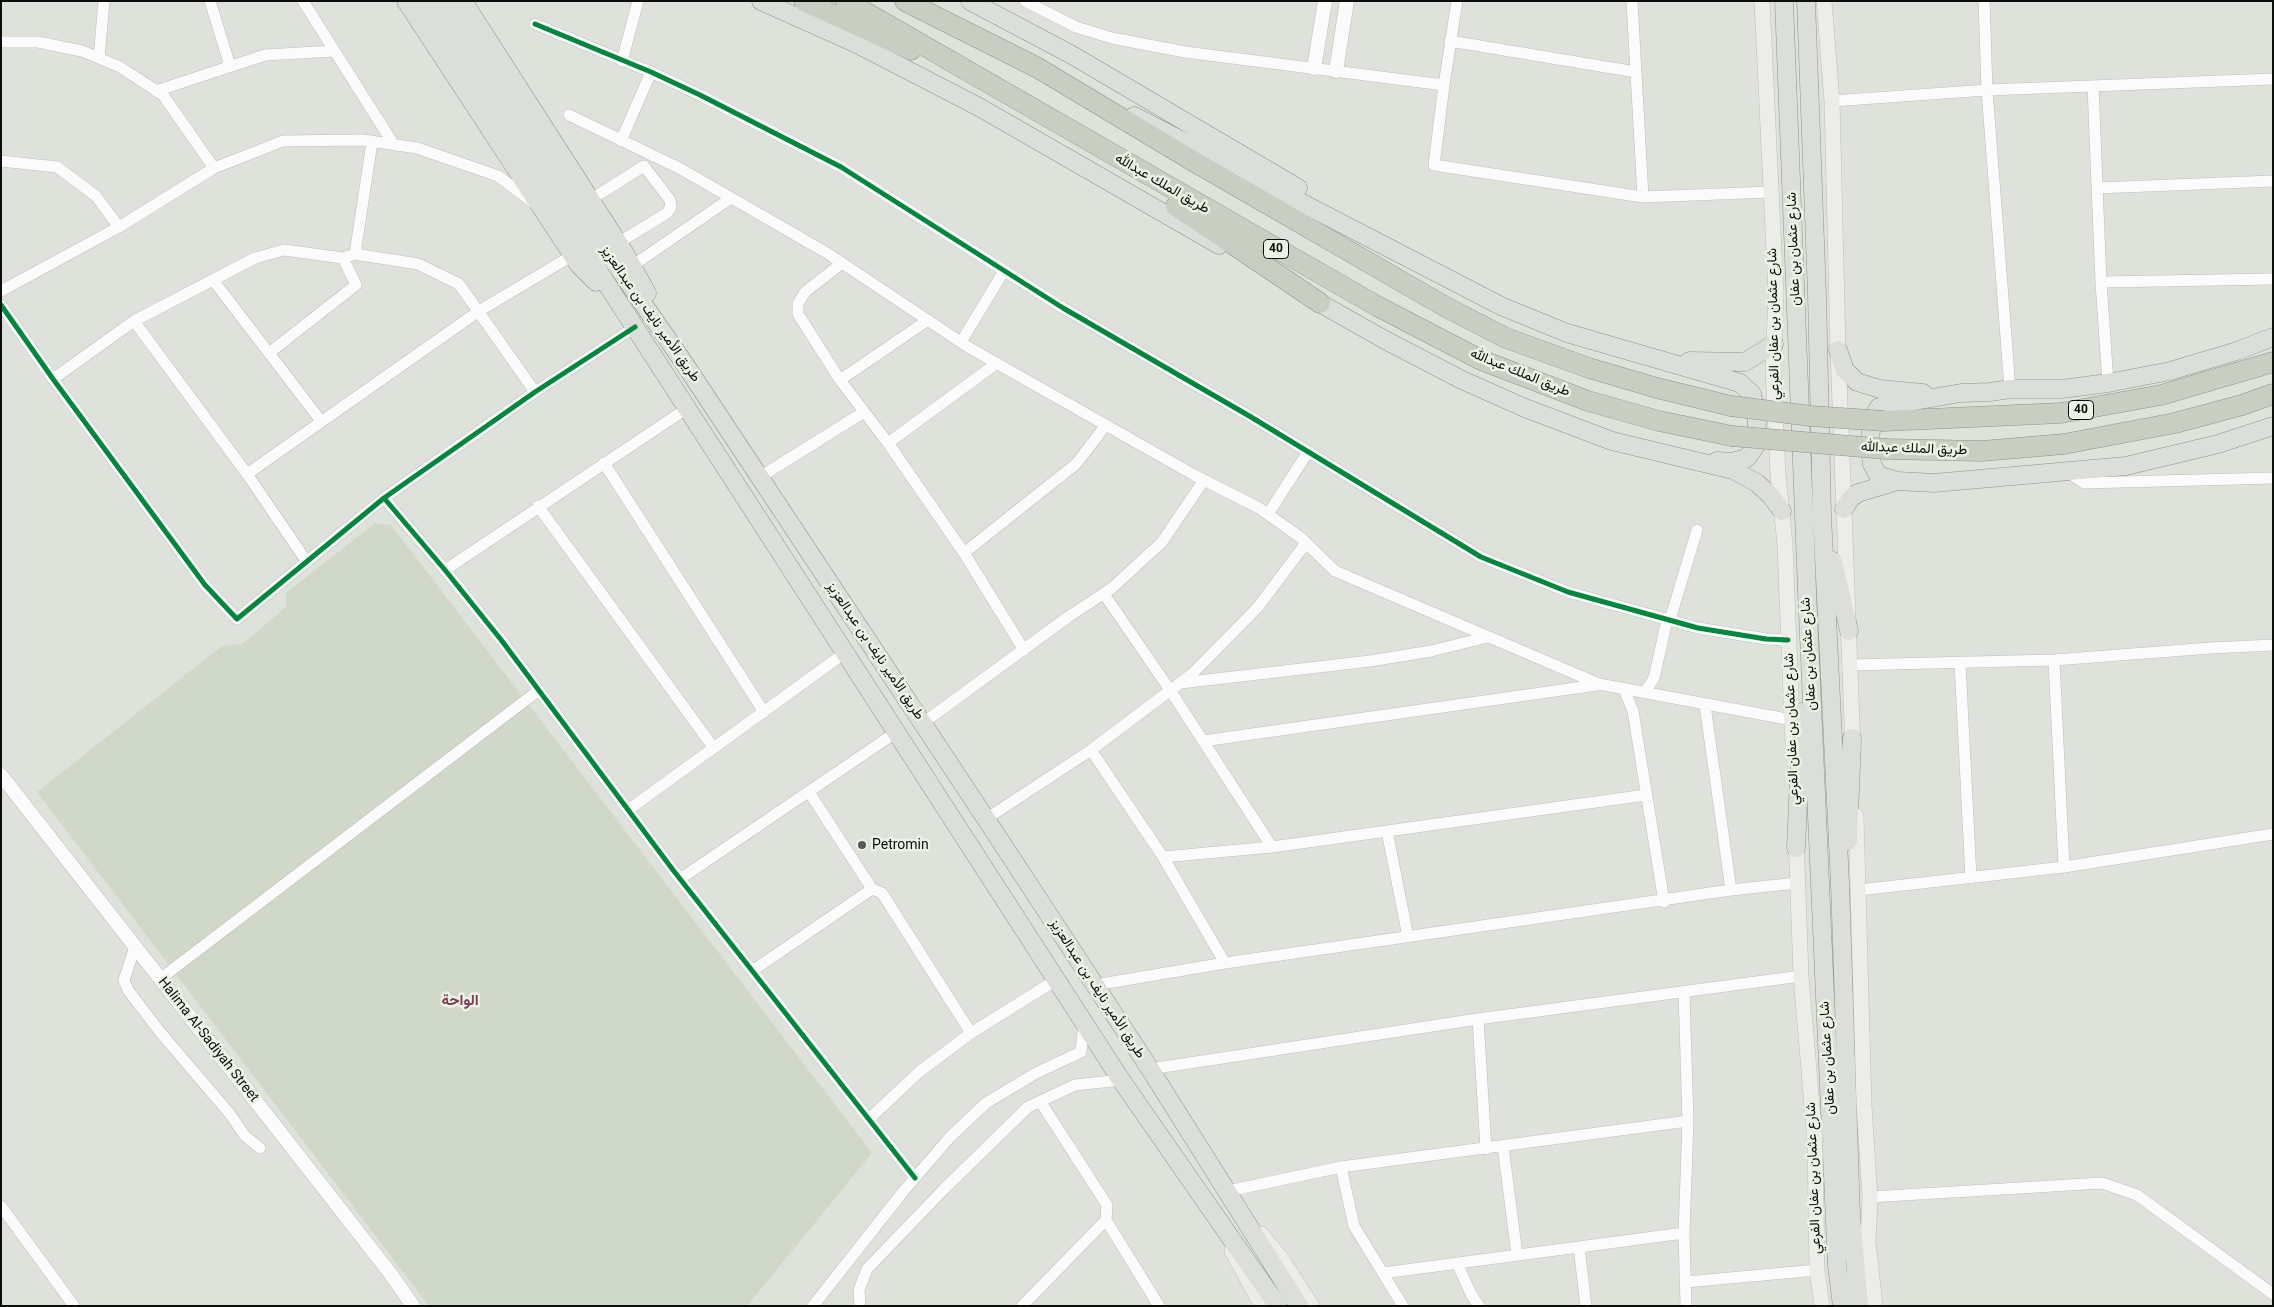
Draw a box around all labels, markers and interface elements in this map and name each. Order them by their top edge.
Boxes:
street label: طريق الملك عبدالله [1112,150,1212,218]
street label: شارع عثمان بن عفان [1784,192,1804,306]
road number: 40 [1264,240,1288,258]
street label: طريق الأمير نايف بن عبدالعزيز [596,242,704,386]
street label: شارع عثمان بن عفان الفرعي [1764,248,1784,400]
street label: طريق الملك عبدالله [1468,345,1572,401]
road number: 40 [2068,400,2094,420]
street label: طريق الملك عبدالله [1861,439,1967,459]
street label: طريق الأمير نايف بن عبدالعزيز [822,579,928,723]
street label: شارع عثمان بن عفان [1798,597,1820,711]
street label: شارع عثمان بن عفان الفرعي [1781,653,1803,805]
place label: Petromin [872,837,929,853]
marker: Petromin [856,839,868,851]
street label: طريق الأمير نايف بن عبدالعزيز [1046,916,1148,1062]
street label: Halima Al-Sadiyah Street [154,974,262,1106]
district label: الواحة [441,992,479,1010]
street label: شارع عثمان بن عفان [1817,1001,1839,1115]
street label: شارع عثمان بن عفان الفرعي [1803,1102,1825,1254]

